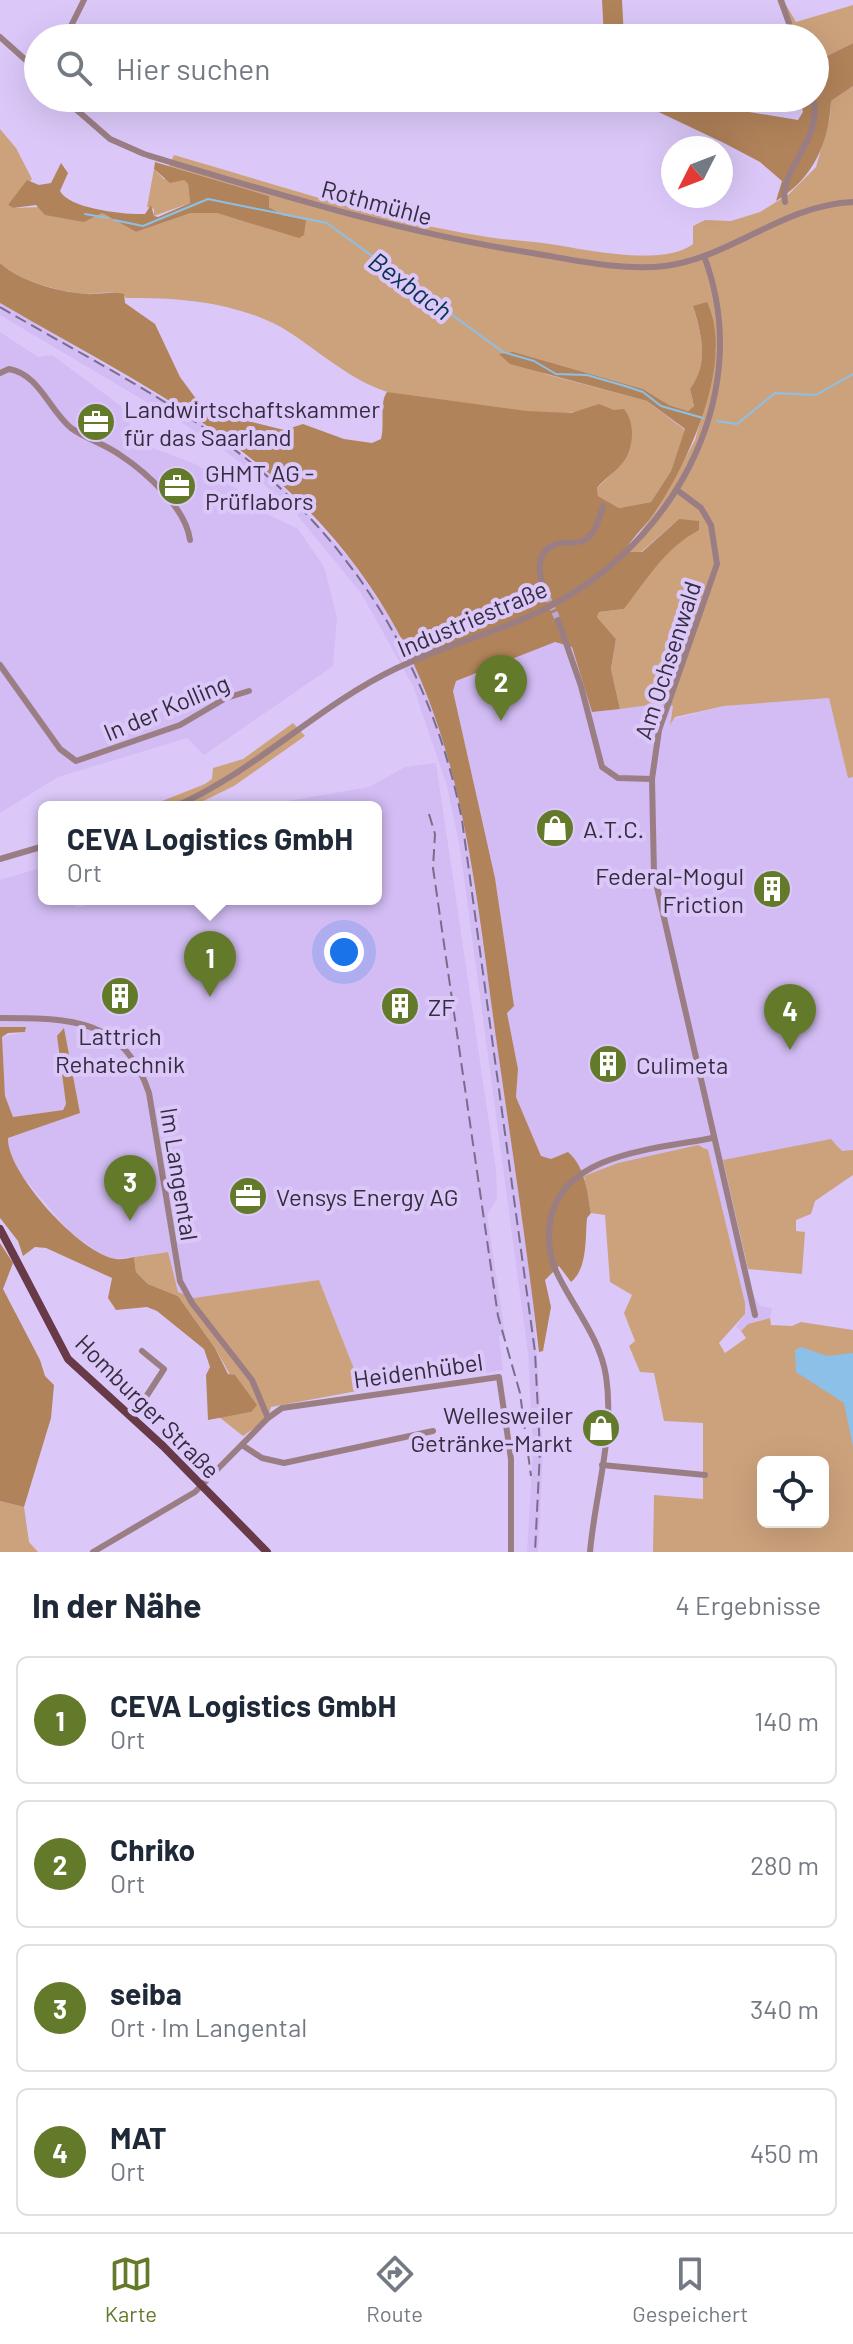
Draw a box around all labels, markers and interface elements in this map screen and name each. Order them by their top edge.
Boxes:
search box [24,24,829,112]
icon: search [52,46,96,90]
text: Hier suchen [116,50,270,86]
north arrow [661,136,733,208]
street label: Rothmühle [319,173,435,231]
water label: Bexbach [363,244,459,326]
place label: Landwirtschaftskammer für das Saarland [124,394,380,451]
office icon: Landwirtschaftskammer für das Saarland [75,401,117,443]
place label: GHMT AG - Prüflabors [205,458,314,515]
office icon: GHMT AG - Prüflabors [156,465,198,507]
street label: Industriestraße [393,573,551,663]
street label: Am Ochsenwald [628,577,706,743]
pin: 2 [475,655,527,721]
street label: In der Kolling [99,668,233,746]
popup [38,801,382,905]
shop icon: A.T.C. [534,807,576,849]
place label: A.T.C. [583,814,644,843]
text: CEVA Logistics GmbH [67,820,353,856]
text: Ort [67,856,102,887]
place label: Federal-Mogul Friction [595,861,744,918]
building icon: Federal-Mogul Friction [751,868,793,910]
pin: 1 [184,931,236,997]
your location [324,932,364,972]
building icon: Lattrich Rehatechnik [99,975,141,1017]
pin: 4 [764,984,816,1050]
building icon: ZF [379,985,421,1027]
place label: ZF [428,992,455,1021]
place label: Lattrich Rehatechnik [55,1021,185,1078]
building icon: Culimeta [587,1043,629,1085]
place label: Culimeta [636,1050,728,1079]
street label: Im Langental [155,1105,205,1243]
pin: 3 [104,1155,156,1221]
office icon: Vensys Energy AG [227,1175,269,1217]
place label: Vensys Energy AG [276,1182,458,1211]
street label: Homburger Straße [70,1328,226,1484]
street label: Heidenhübel [351,1347,485,1393]
place label: Wellesweiler Getränke-Markt [410,1400,573,1457]
shop icon: Wellesweiler Getränke-Markt [580,1407,622,1449]
map controls [757,1456,829,1528]
button: locate [757,1456,829,1528]
text: In der Nähe [32,1584,202,1625]
text: 4 Ergebnisse [676,1589,821,1620]
text: CEVA Logistics GmbH [110,1687,396,1723]
text: 1 [55,1705,65,1736]
text: 140 m [754,1705,819,1736]
text: Ort [110,1723,145,1754]
text: Chriko [110,1831,195,1867]
text: 2 [53,1849,67,1880]
text: 280 m [750,1849,819,1880]
text: Ort [110,1867,145,1898]
text: seiba [110,1975,182,2011]
text: 3 [53,1993,67,2024]
text: 340 m [750,1993,819,2024]
text: Ort · Im Langental [110,2011,307,2042]
text: MAT [110,2119,167,2155]
text: 4 [52,2137,68,2168]
text: 450 m [750,2137,819,2168]
text: Ort [110,2155,145,2186]
tab: Karte [105,2252,157,2326]
tab: Route [366,2252,423,2326]
tab: Gespeichert [632,2252,748,2326]

